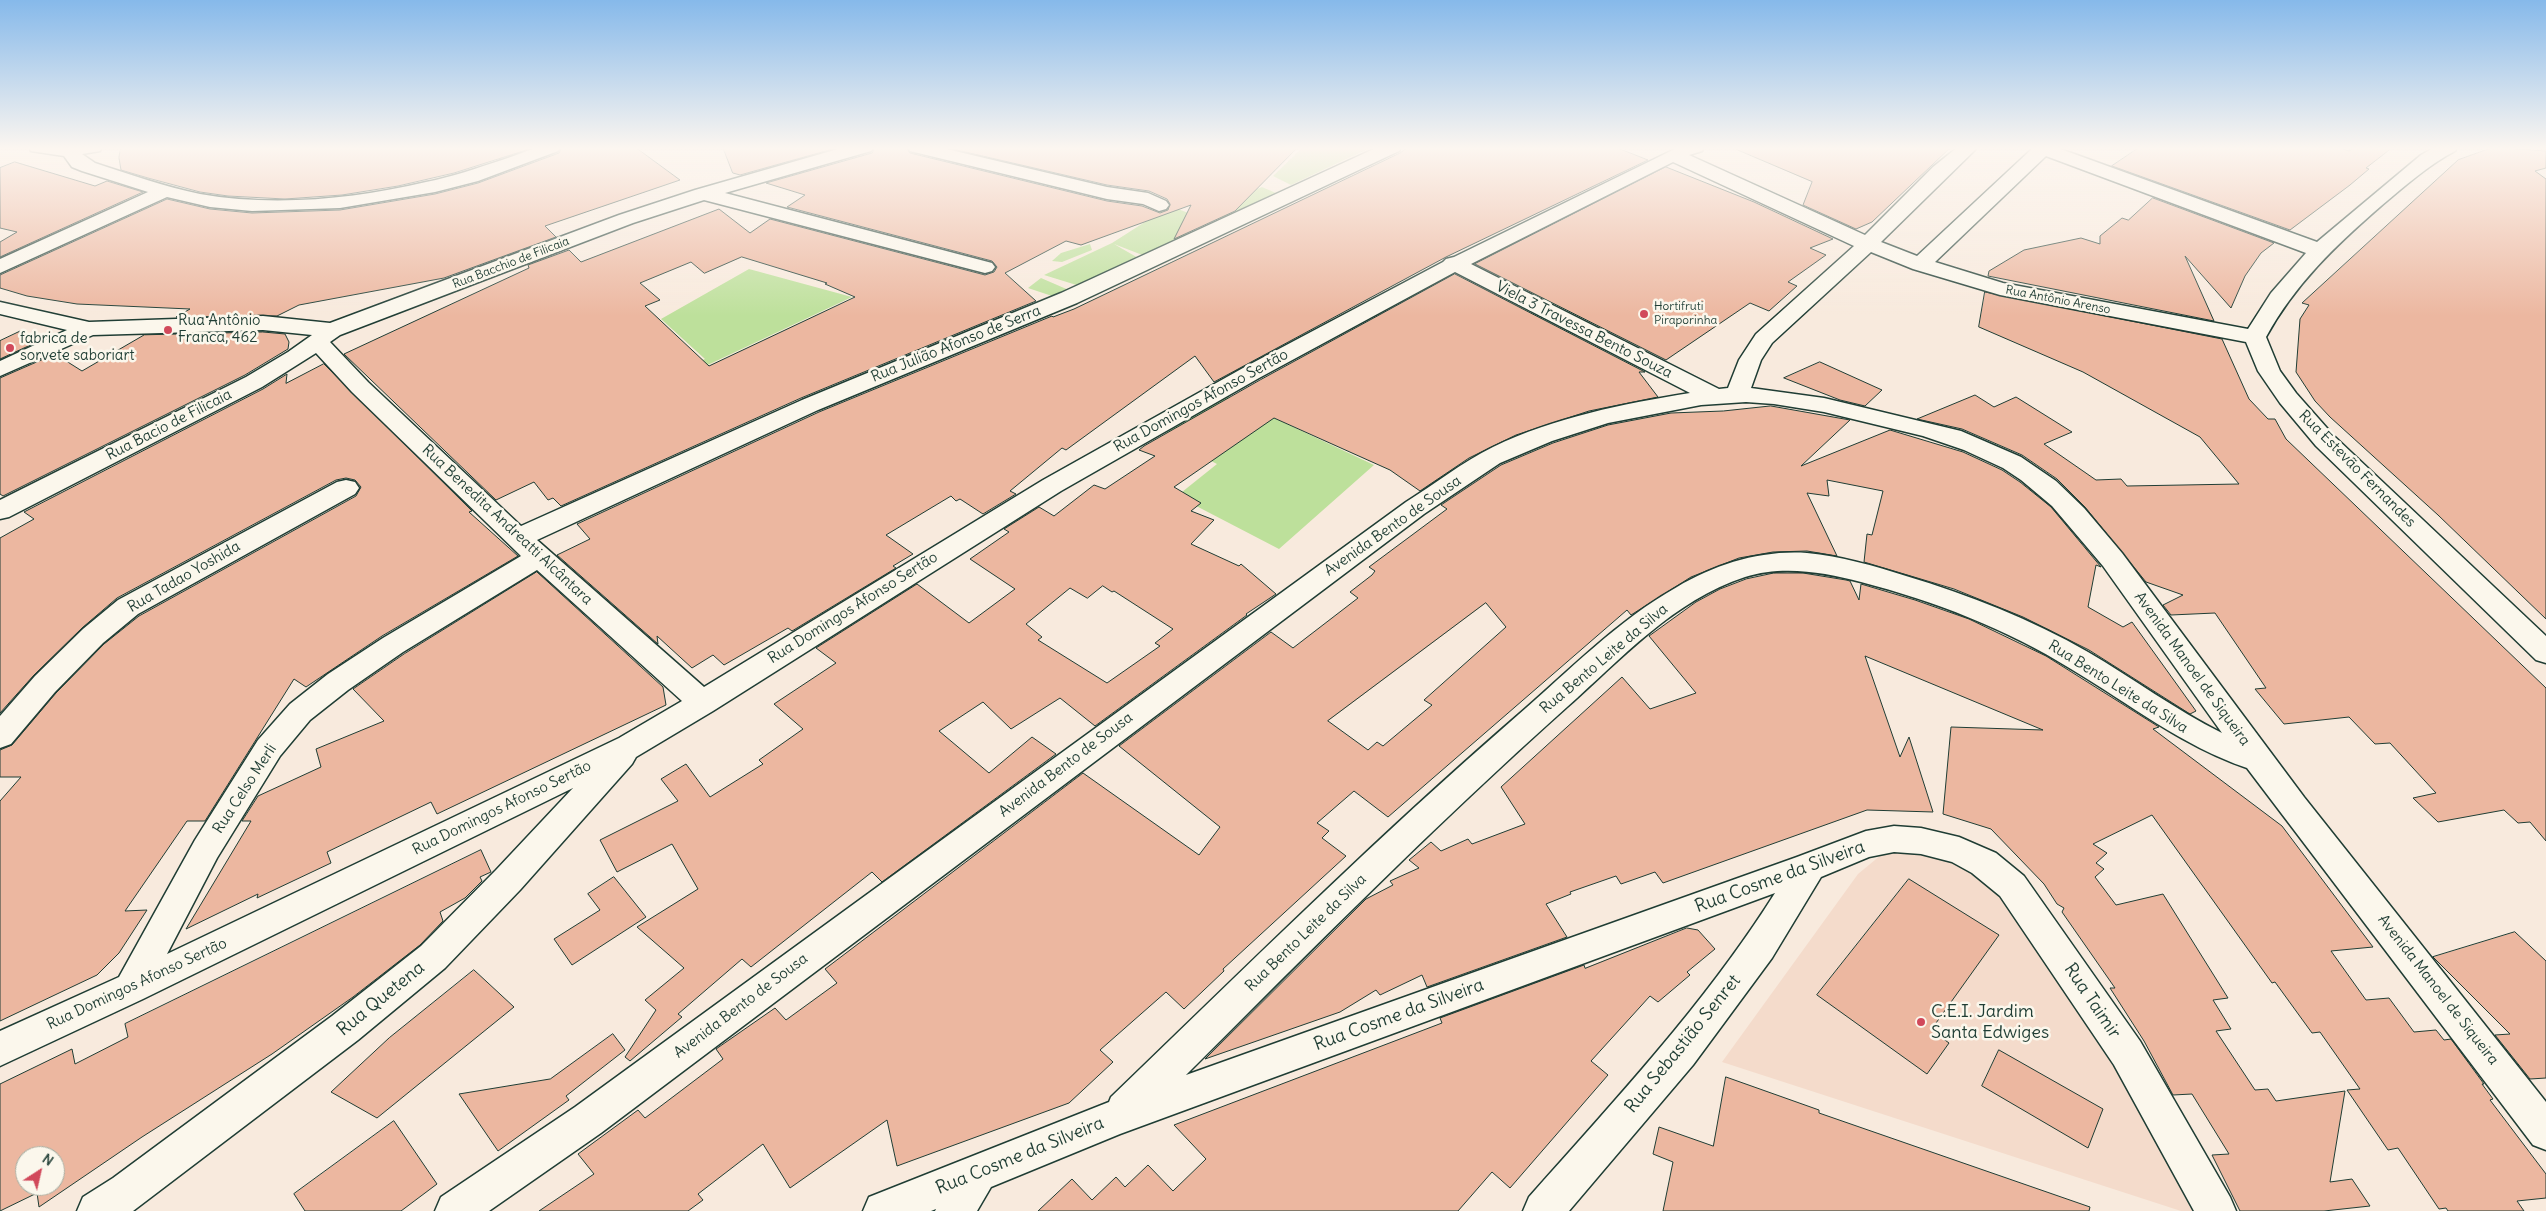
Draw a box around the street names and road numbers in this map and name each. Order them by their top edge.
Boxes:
street label: Rua Bacchio de Filicaia [451,234,571,292]
street label: Viela 3 Travessa Bento Souza [1493,278,1675,382]
street label: Rua Antônio Arenso [2004,283,2112,317]
street label: Rua Julião Afonso de Serra [868,302,1044,386]
street label: Rua Domingos Afonso Sertão [1111,345,1291,457]
street label: Rua Bacio de Filicaia [103,386,235,464]
street label: Rua Estevão Fernandes [2295,407,2419,531]
street label: Rua Benedita Andreatti Alcântara [418,441,596,609]
street label: Avenida Bento de Sousa [1321,472,1465,580]
street label: Rua Tadao Yoshida [125,537,243,617]
street label: Rua Domingos Afonso Sertão [765,548,941,668]
street label: Avenida Manoel de Siqueira [2130,589,2254,749]
street label: Rua Bento Leite da Silva [1536,600,1672,718]
street label: Rua Bento Leite da Silva [2045,637,2191,737]
street label: Avenida Bento de Sousa [996,709,1136,821]
street label: Rua Celso Merli [209,741,281,837]
street label: Rua Domingos Afonso Sertão [410,757,594,859]
street label: Rua Cosme da Silveira [1692,836,1868,918]
street label: Rua Bento Leite da Silva [1242,871,1370,995]
street label: Avenida Manoel de Siqueira [2374,911,2502,1069]
street label: Rua Domingos Afonso Sertão [44,934,230,1034]
street label: Avenida Bento de Sousa [671,950,811,1062]
street label: Rua Quetena [333,957,429,1041]
street label: Rua Taimir [2059,959,2125,1043]
street label: Rua Sebastião Senret [1621,970,1745,1118]
street label: Rua Cosme da Silveira [1311,974,1487,1056]
street label: Rua Cosme da Silveira [933,1112,1107,1200]

